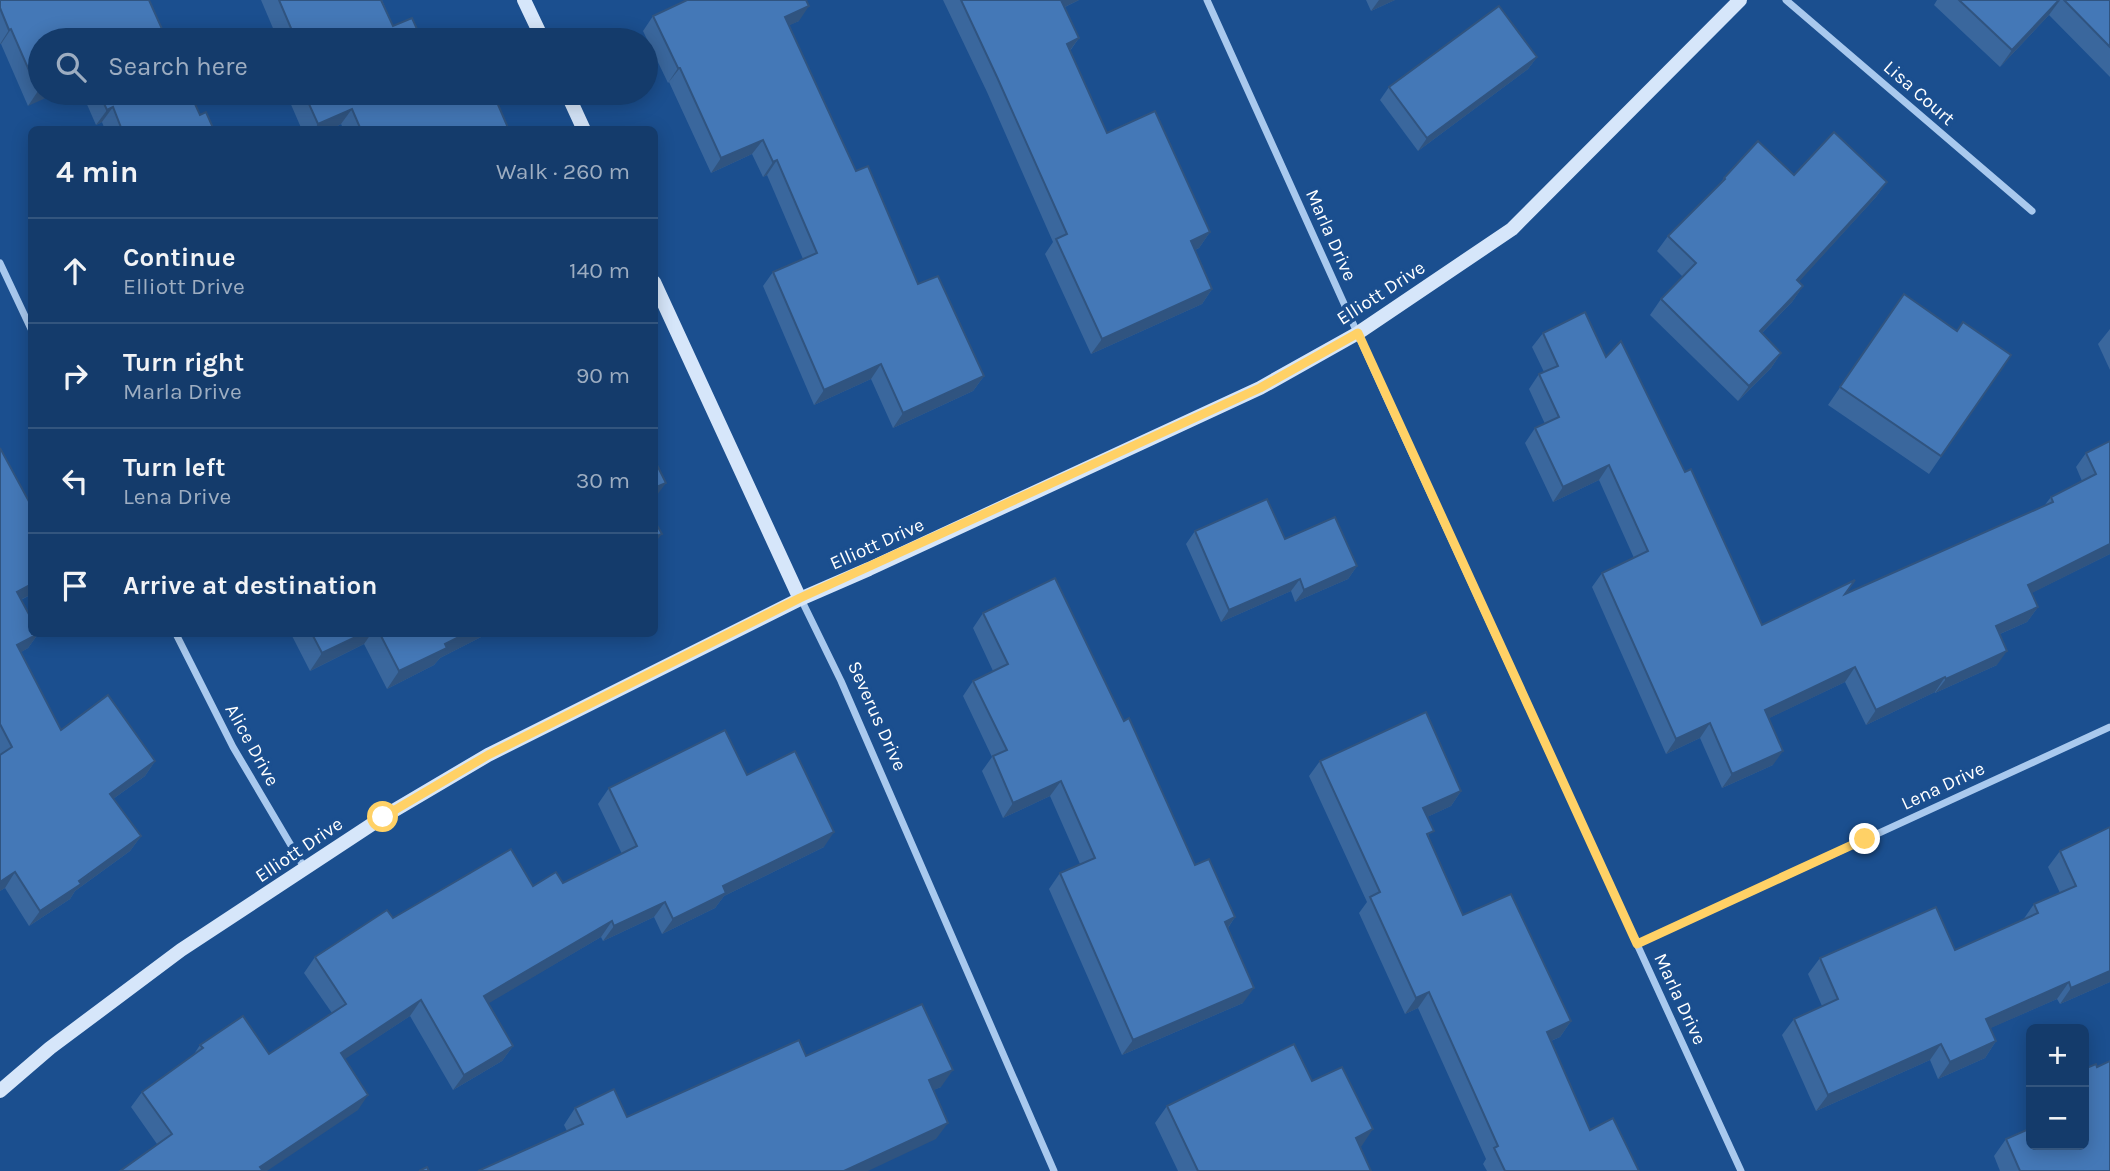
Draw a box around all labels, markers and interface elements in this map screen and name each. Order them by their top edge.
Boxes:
search box [28,28,658,105]
icon: search [52,48,90,86]
text: Search here [108,51,248,82]
street label: Lisa Court [1879,56,1959,130]
text: 4 min [56,154,138,190]
text: Walk · 260 m [496,158,630,185]
street label: Marla Drive [1301,186,1361,284]
text: Continue [123,242,235,273]
icon: ahead [56,252,94,290]
street label: Elliott Drive [1333,256,1429,330]
text: 140 m [569,257,630,284]
text: Elliott Drive [123,273,245,300]
text: Turn right [123,347,244,378]
icon: right [56,357,94,395]
text: 90 m [576,362,630,389]
text: Marla Drive [123,378,242,405]
text: Turn left [123,452,225,483]
icon: left [56,462,94,500]
text: 30 m [576,467,630,494]
text: Lena Drive [123,483,231,510]
street label: Elliott Drive [827,514,927,574]
icon: arrive [56,567,94,605]
text: Arrive at destination [123,570,377,601]
street label: Severus Drive [843,658,911,774]
street label: Alice Drive [220,700,284,790]
street label: Lena Drive [1898,757,1988,815]
route start [367,801,398,832]
street label: Elliott Drive [251,813,347,887]
route end [1849,823,1880,854]
street label: Marla Drive [1649,950,1711,1048]
map controls [2026,1024,2089,1150]
button: + [2026,1024,2089,1087]
button: − [2026,1087,2089,1150]

